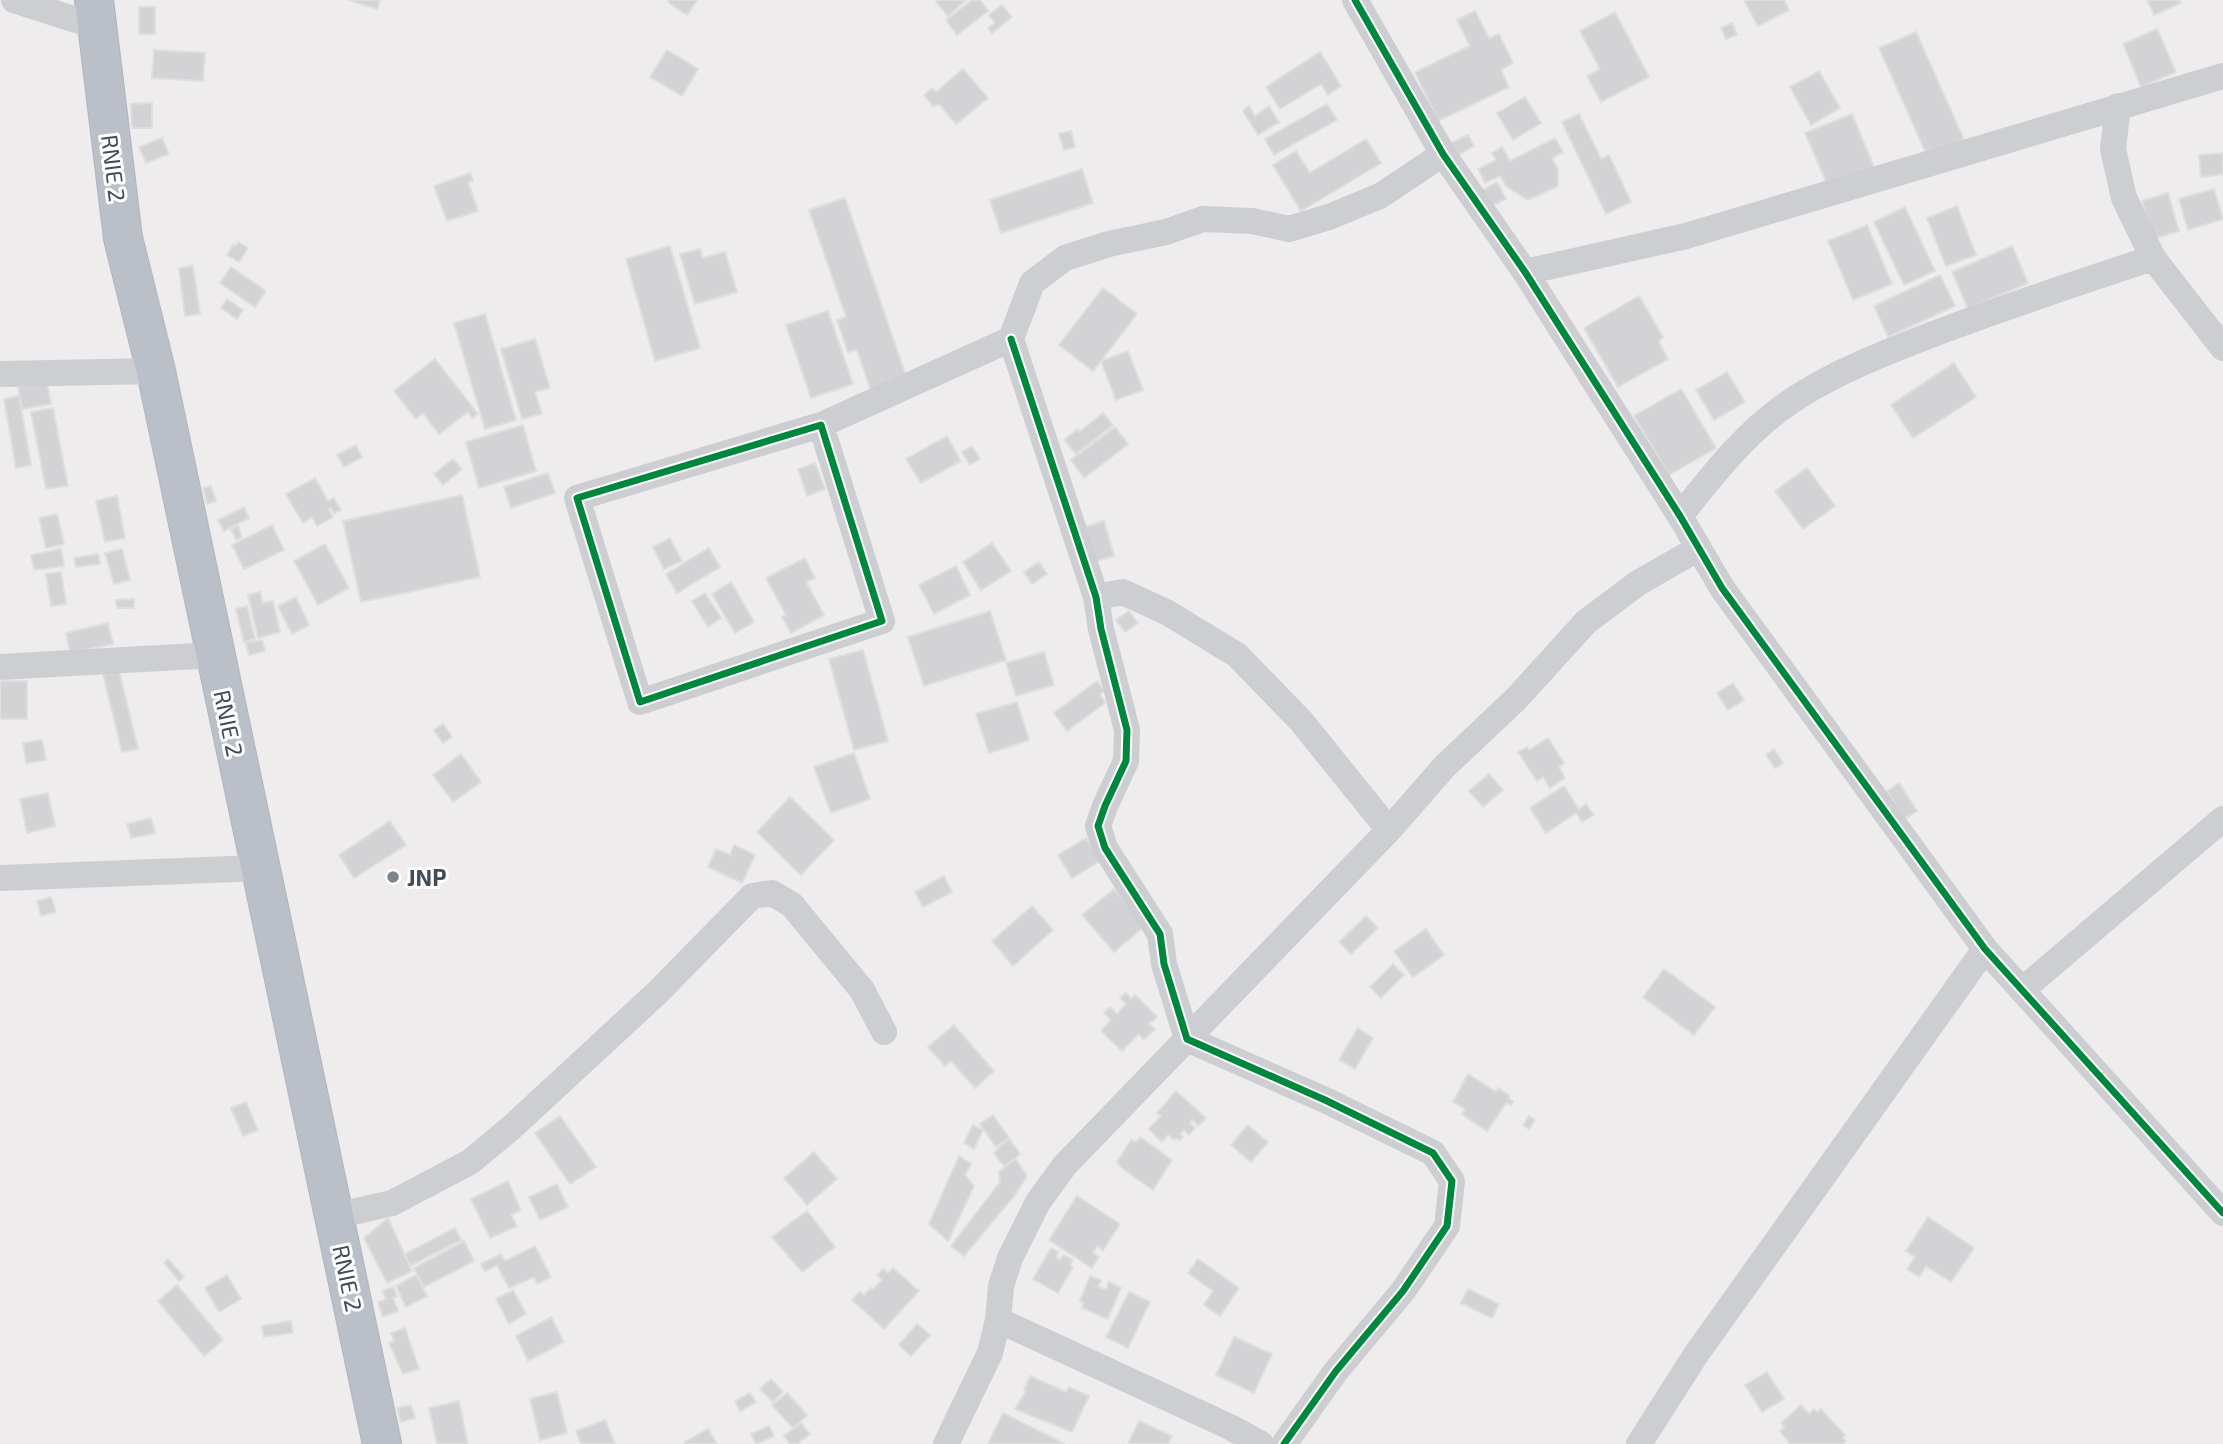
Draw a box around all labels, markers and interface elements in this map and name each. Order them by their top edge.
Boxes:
street label: RNIE 2 [96,133,132,203]
street label: RNIE 2 [208,687,250,759]
place label: JNP [407,863,446,891]
marker: JNP [385,869,401,885]
street label: RNIE 2 [327,1242,369,1314]

